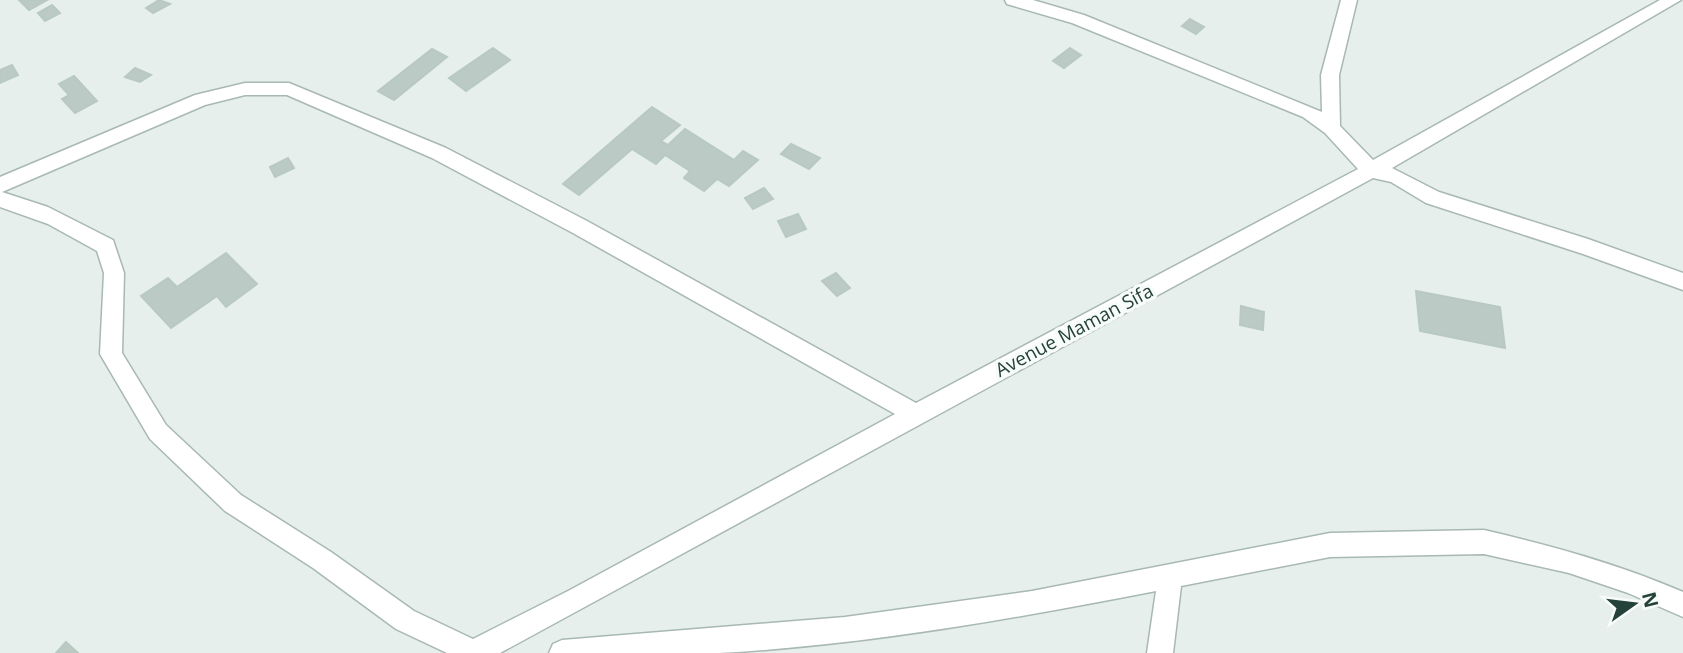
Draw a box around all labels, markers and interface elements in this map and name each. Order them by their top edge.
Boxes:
street label: Avenue Maman Sifa [990,277,1158,383]
north arrow [1599,569,1669,639]
text: N [1636,589,1665,611]

